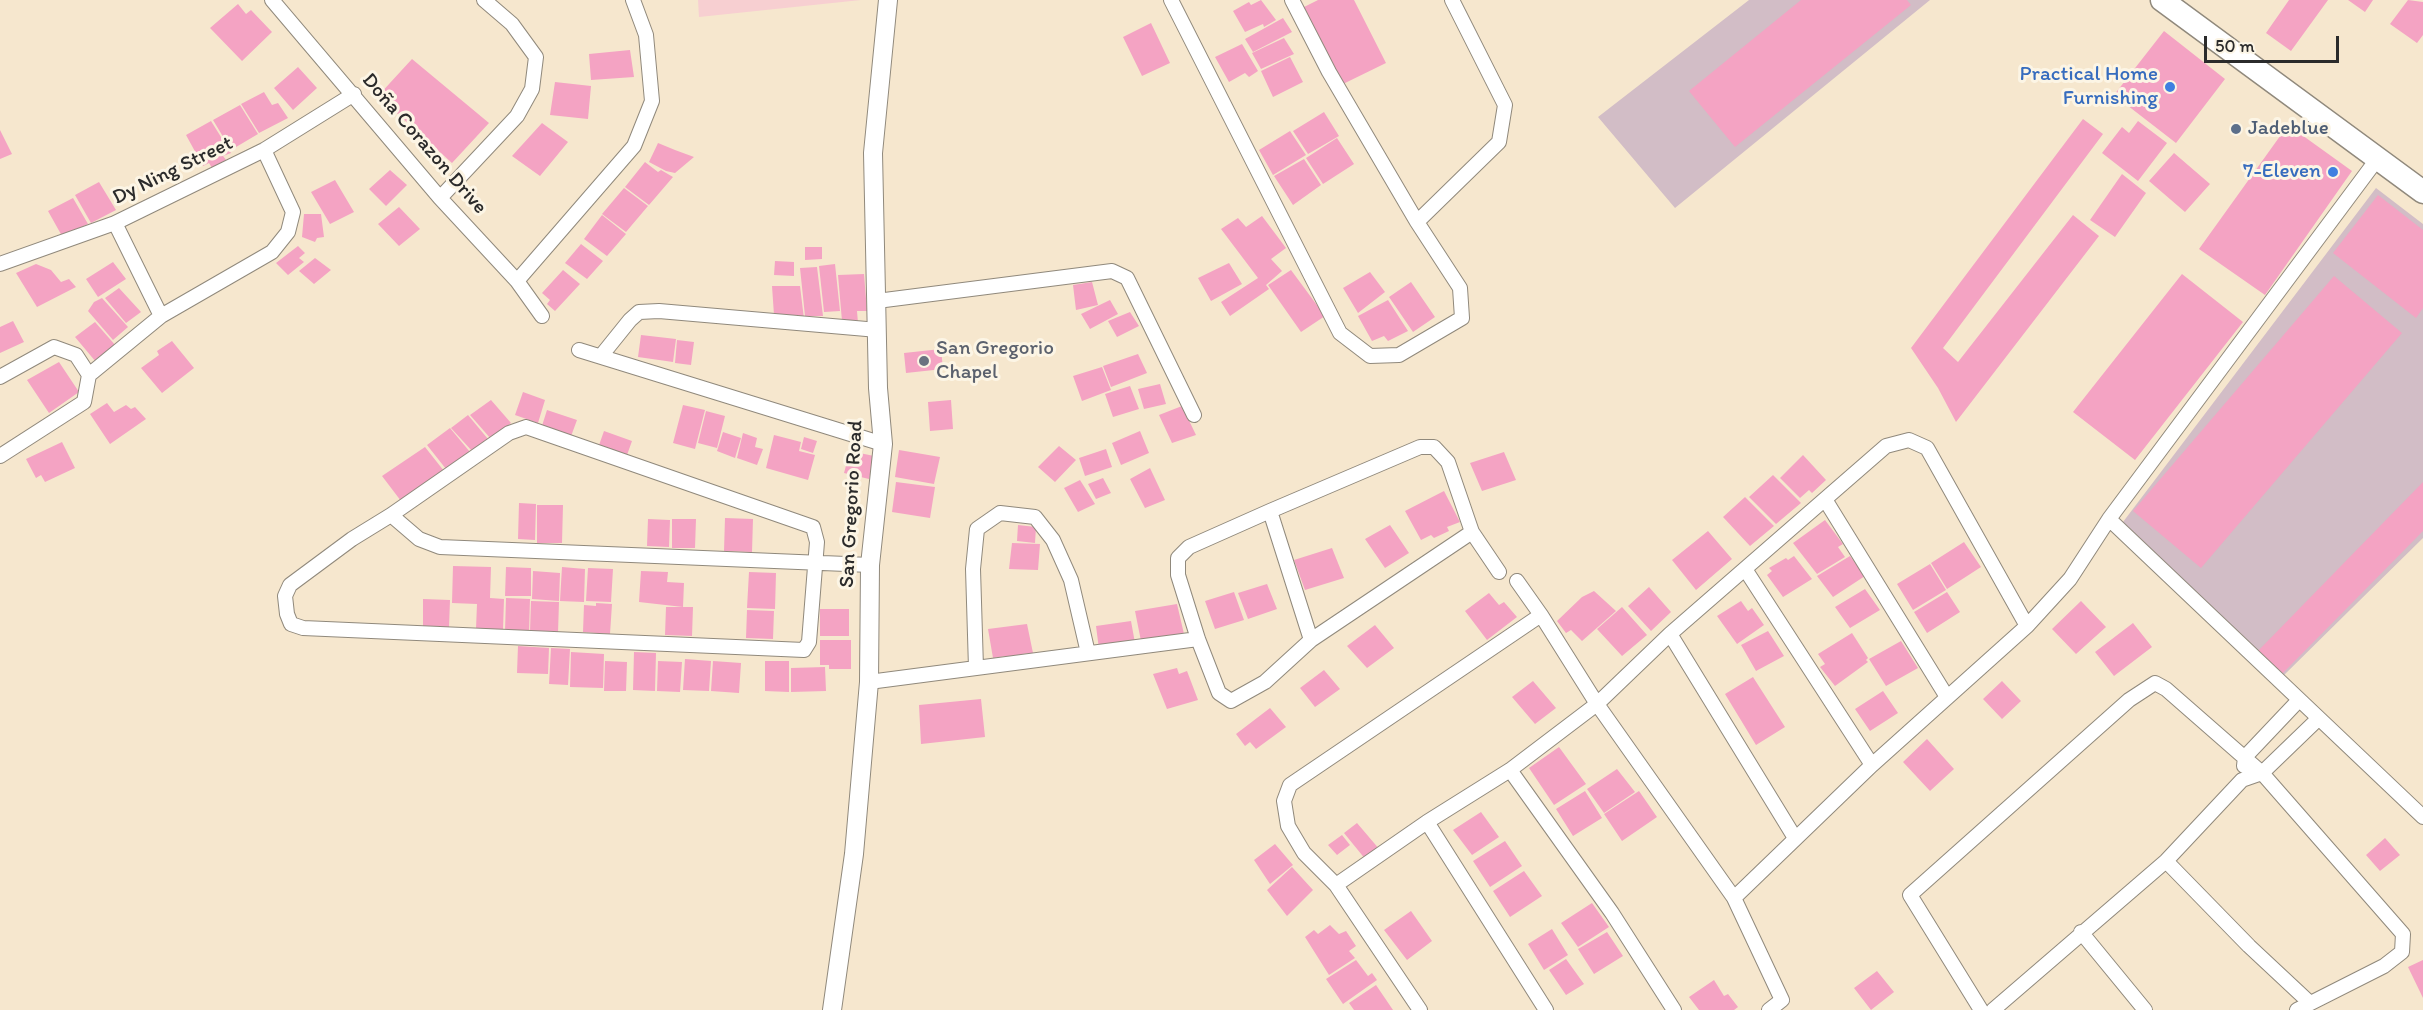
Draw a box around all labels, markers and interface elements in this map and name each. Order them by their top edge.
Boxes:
scale bar [2207,24,2342,62]
text: 50 m [2215,35,2255,57]
place label: Practical Home Furnishing [2020,62,2158,112]
street label: Doña Corazon Drive [356,68,492,220]
marker: Practical Home Furnishing [2163,80,2177,94]
place label: Jadeblue [2248,116,2329,142]
marker: Jadeblue [2229,122,2243,136]
street label: Dy Ning Street [109,131,237,211]
place label: 7-Eleven [2243,159,2321,185]
marker: 7-Eleven [2326,165,2340,179]
place label: San Gregorio Chapel [936,336,1054,386]
marker: San Gregorio Chapel [917,354,931,368]
street label: San Gregorio Road [835,420,869,588]

